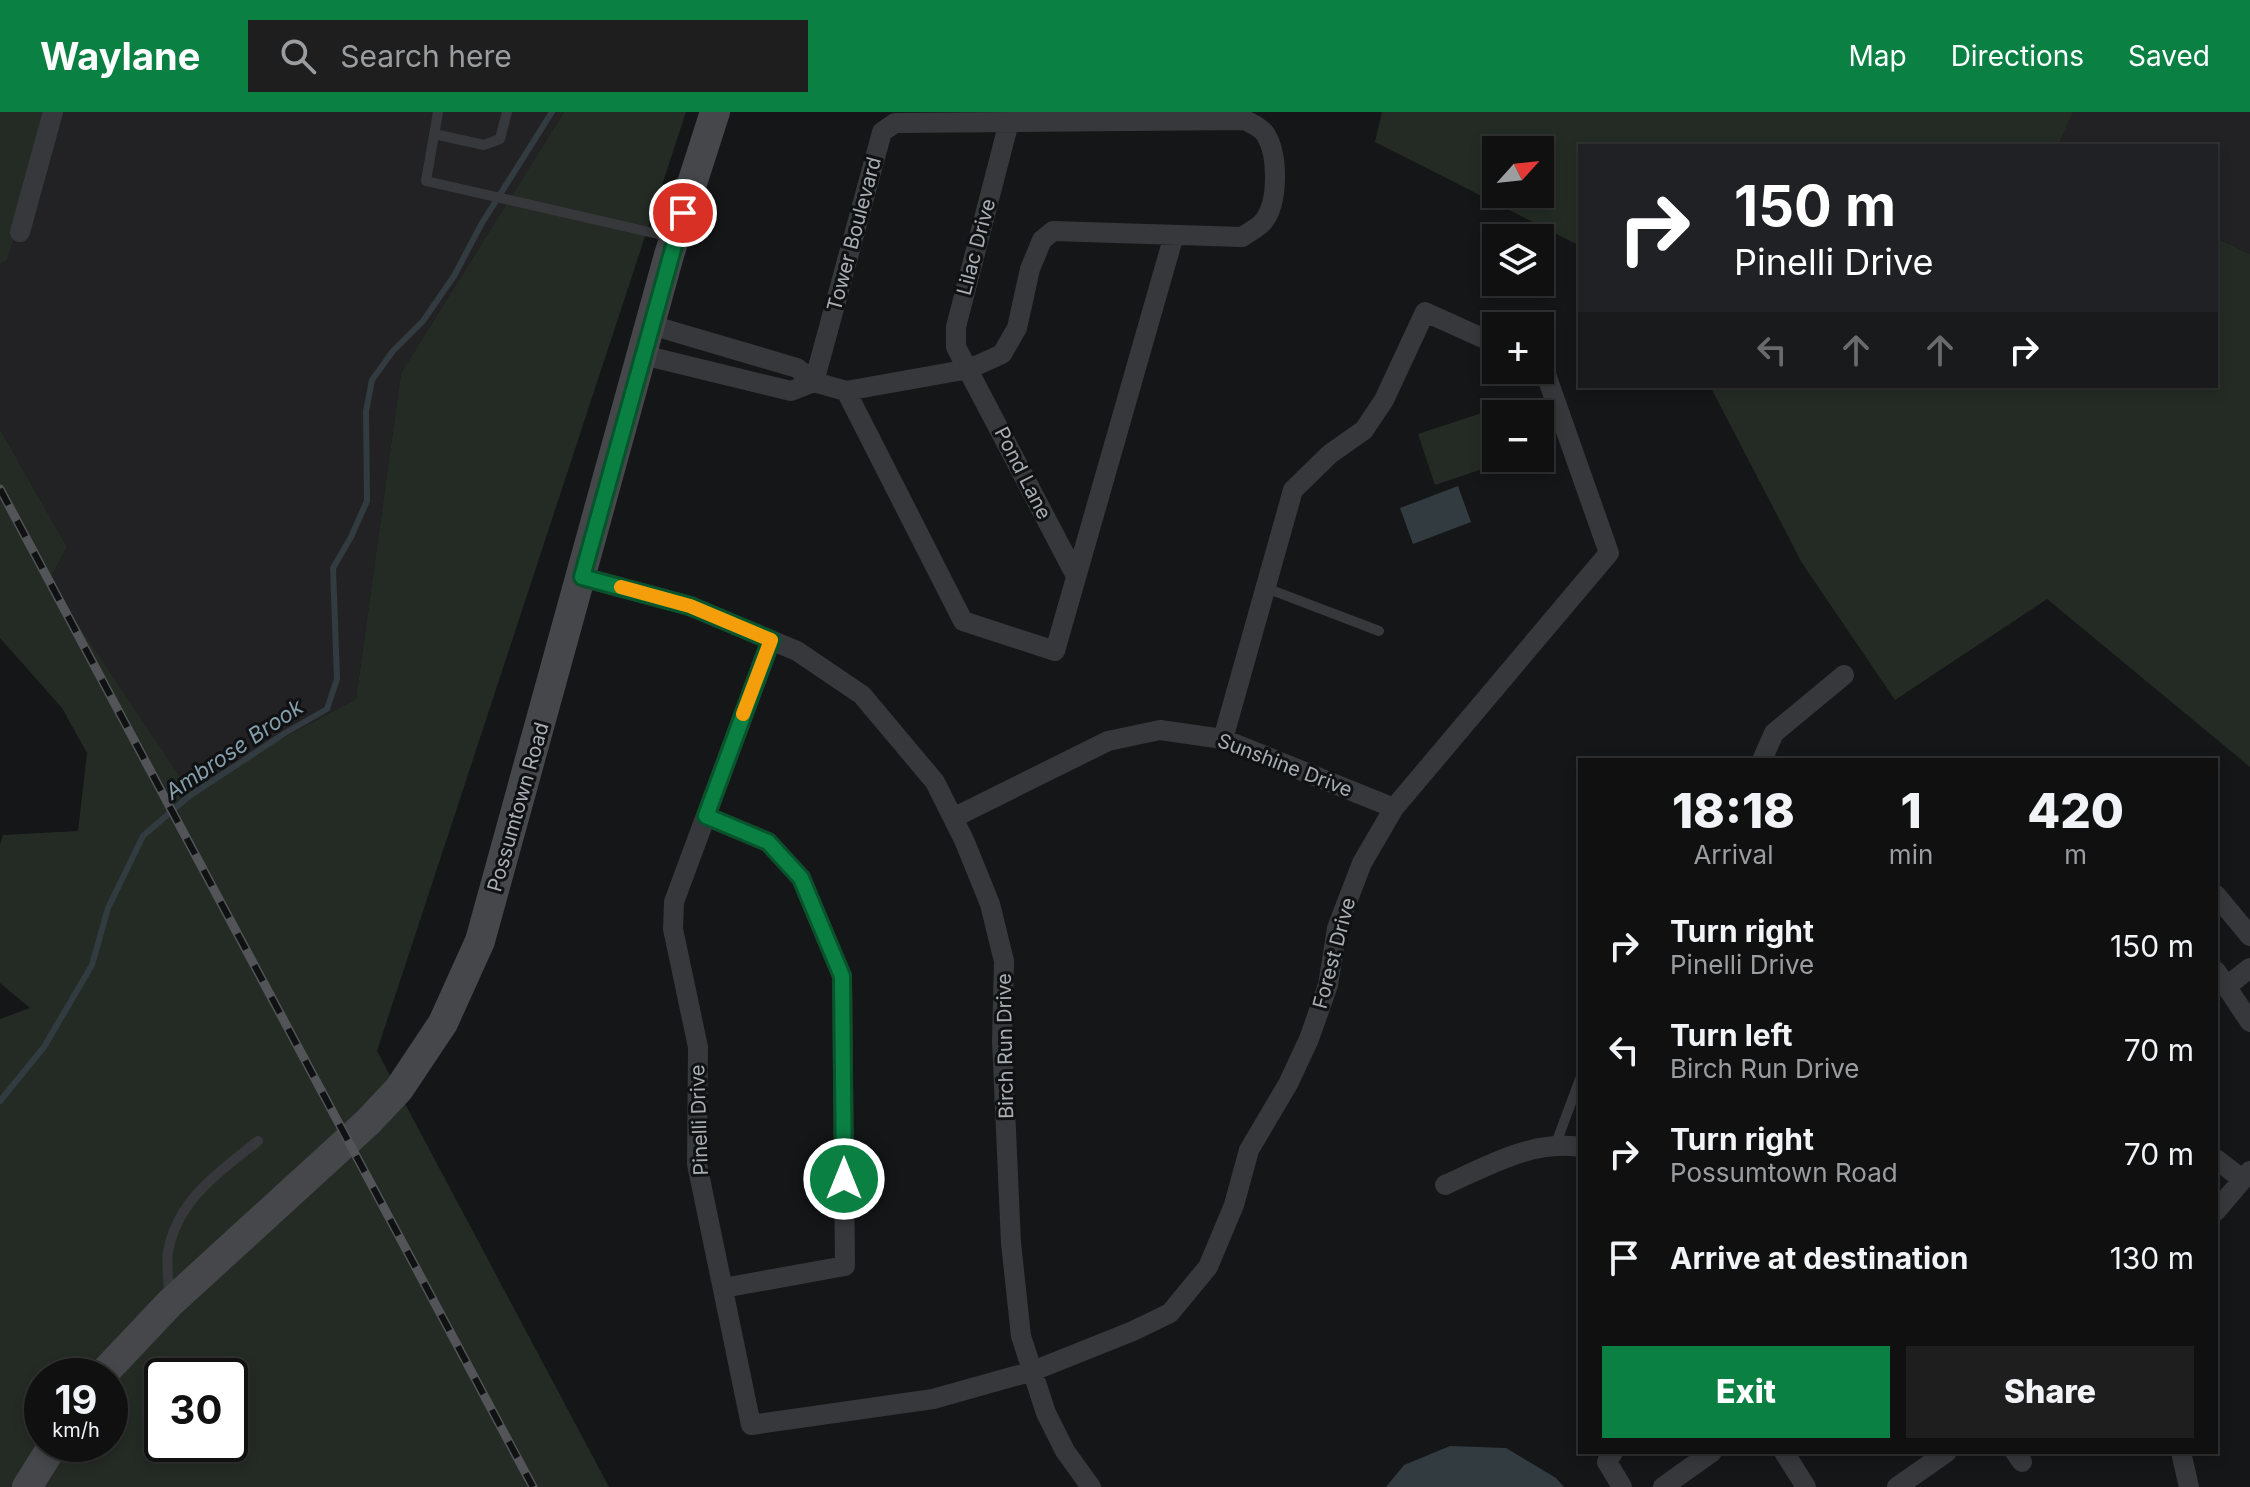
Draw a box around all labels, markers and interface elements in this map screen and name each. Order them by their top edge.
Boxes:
search box [248,20,808,92]
text: Waylane [40,33,200,79]
icon: search [276,34,320,78]
text: Search here [340,38,512,74]
text: Map [1848,39,1907,73]
text: Directions [1951,39,2084,73]
text: Saved [2128,39,2210,73]
north arrow [1482,136,1554,208]
map controls [1482,136,1554,472]
street label: Tower Boulevard [822,154,886,314]
text: 150 m [1734,172,1896,240]
icon: right [1602,176,1706,280]
pin [649,179,717,247]
icon: arrive [661,191,705,235]
street label: Lilac Drive [952,196,1000,298]
button: layers [1482,224,1554,296]
text: Pinelli Drive [1734,240,1934,284]
button: + [1482,312,1554,384]
icon: left [1750,328,1794,372]
icon: ahead [1834,328,1878,372]
icon: ahead [1918,328,1962,372]
icon: right [2002,328,2046,372]
button: − [1482,400,1554,472]
street label: Pond Lane [990,423,1056,523]
water label: Ambrose Brook [159,693,308,805]
street label: Possumtown Road [482,720,554,894]
street label: Sunshine Drive [1214,728,1356,802]
text: 18:18 [1672,781,1795,840]
text: 1 [1900,781,1922,840]
text: 420 [2027,781,2124,840]
text: Arrival [1693,839,1773,870]
text: min [1889,839,1933,870]
text: m [2064,839,2087,870]
street label: Forest Drive [1308,895,1360,1011]
text: Turn right [1670,913,1814,949]
icon: right [1602,924,1646,968]
text: 150 m [2110,928,2194,964]
text: Pinelli Drive [1670,949,1814,980]
street label: Birch Run Drive [992,973,1018,1119]
text: Turn left [1670,1017,1792,1053]
icon: left [1602,1028,1646,1072]
text: 70 m [2124,1032,2194,1068]
text: Birch Run Drive [1670,1053,1860,1084]
street label: Pinelli Drive [685,1064,713,1176]
text: Turn right [1670,1121,1814,1157]
icon: right [1602,1132,1646,1176]
text: 70 m [2124,1136,2194,1172]
position arrow [802,1137,886,1221]
text: Possumtown Road [1670,1157,1898,1188]
icon: arrive [1602,1236,1646,1280]
text: Arrive at destination [1670,1240,1968,1276]
text: 130 m [2110,1240,2194,1276]
button: Exit [1602,1346,1890,1438]
button: Share [1906,1346,2194,1438]
speed limit sign: 30 [144,1358,248,1462]
text: 19 [54,1375,98,1424]
text: km/h [52,1418,100,1442]

